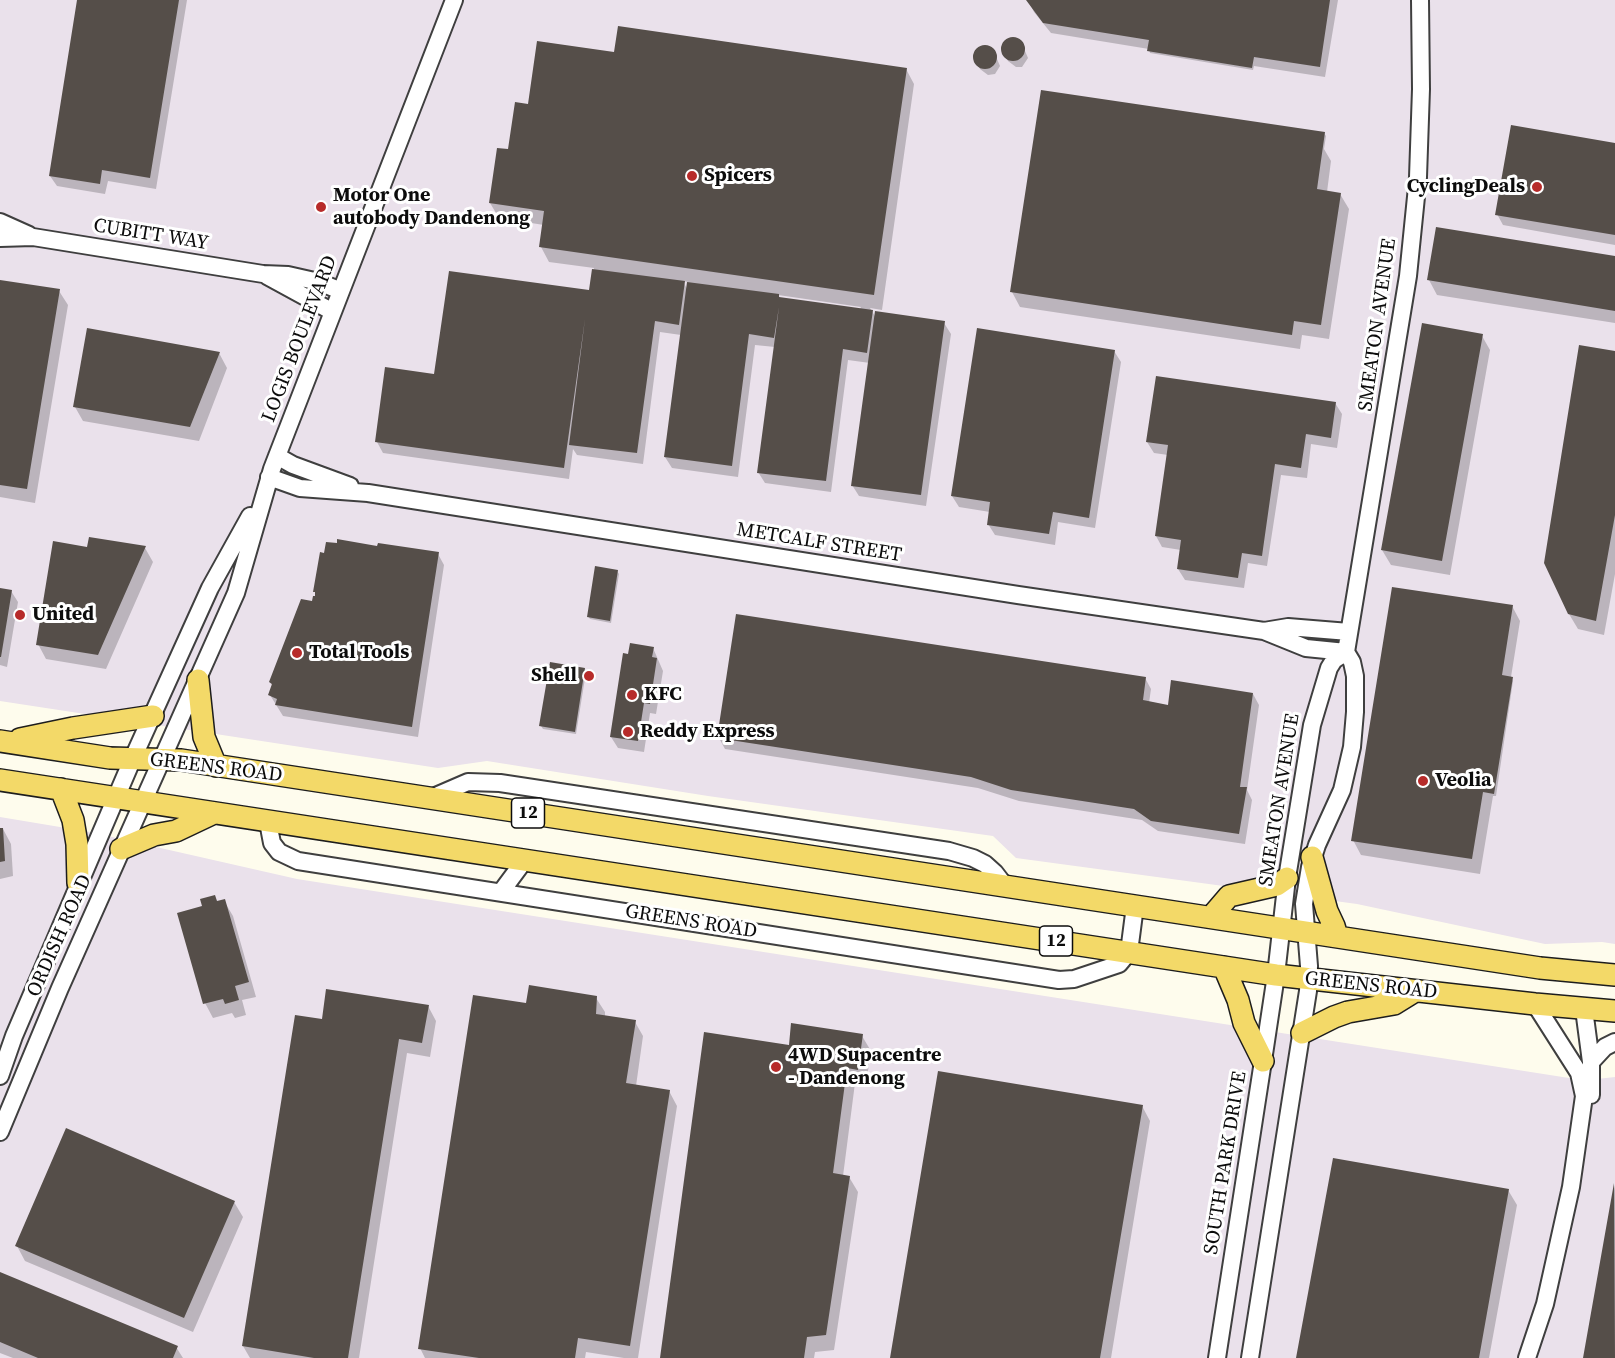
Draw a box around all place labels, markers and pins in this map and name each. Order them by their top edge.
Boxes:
place label: Spicers [704,164,772,188]
marker: Spicers [685,169,699,183]
place label: CyclingDeals [1407,175,1525,199]
marker: CyclingDeals [1530,180,1544,194]
place label: Motor One autobody Dandenong [333,184,530,231]
marker: Motor One autobody Dandenong [314,200,328,214]
place label: United [32,603,94,627]
marker: United [13,608,27,622]
place label: Total Tools [309,641,409,665]
marker: Total Tools [290,646,304,660]
place label: Shell [531,664,577,688]
marker: Shell [582,669,596,683]
place label: KFC [644,683,682,707]
marker: KFC [625,688,639,702]
place label: Reddy Express [640,720,775,744]
marker: Reddy Express [621,725,635,739]
place label: Veolia [1435,769,1492,793]
marker: Veolia [1416,774,1430,788]
place label: 4WD Supacentre - Dandenong [788,1044,941,1091]
marker: 4WD Supacentre - Dandenong [769,1060,783,1074]

